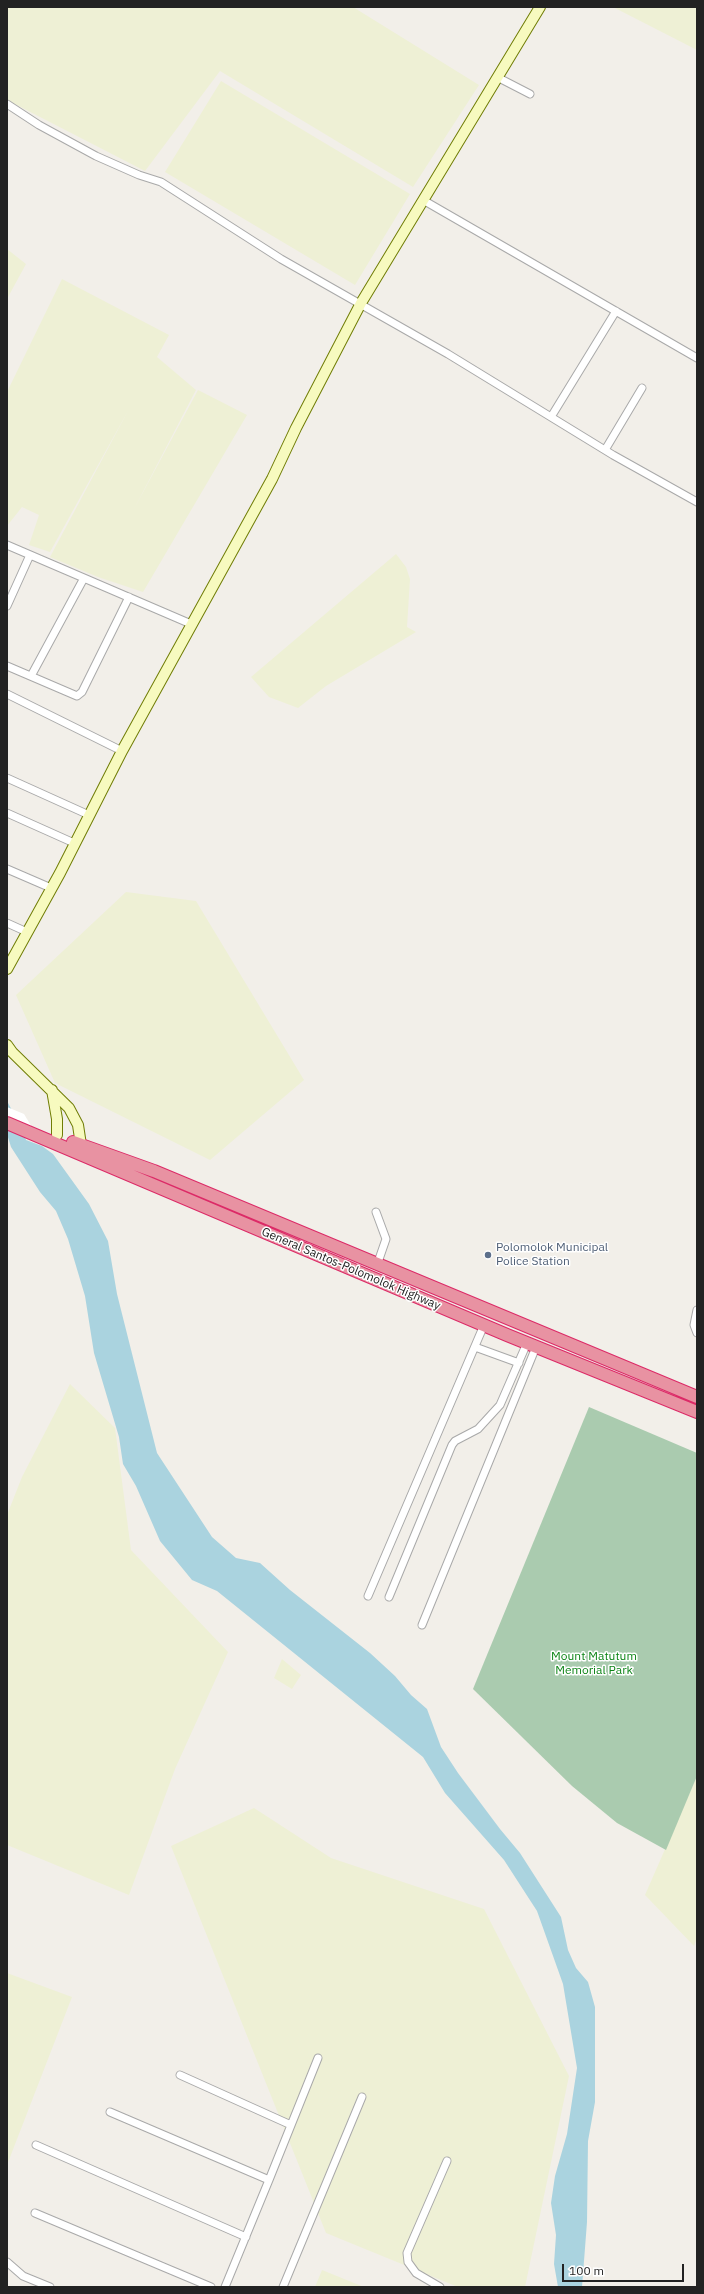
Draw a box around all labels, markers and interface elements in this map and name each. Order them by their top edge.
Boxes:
street label: General Santos-Polomolok Highway [259,1225,443,1313]
place label: Polomolok Municipal Police Station [496,1241,608,1269]
marker: Polomolok Municipal Police Station [483,1250,493,1260]
park label: Mount Matutum Memorial Park [551,1650,637,1678]
scale bar [564,2256,686,2282]
text: 100 m [569,2263,604,2278]

